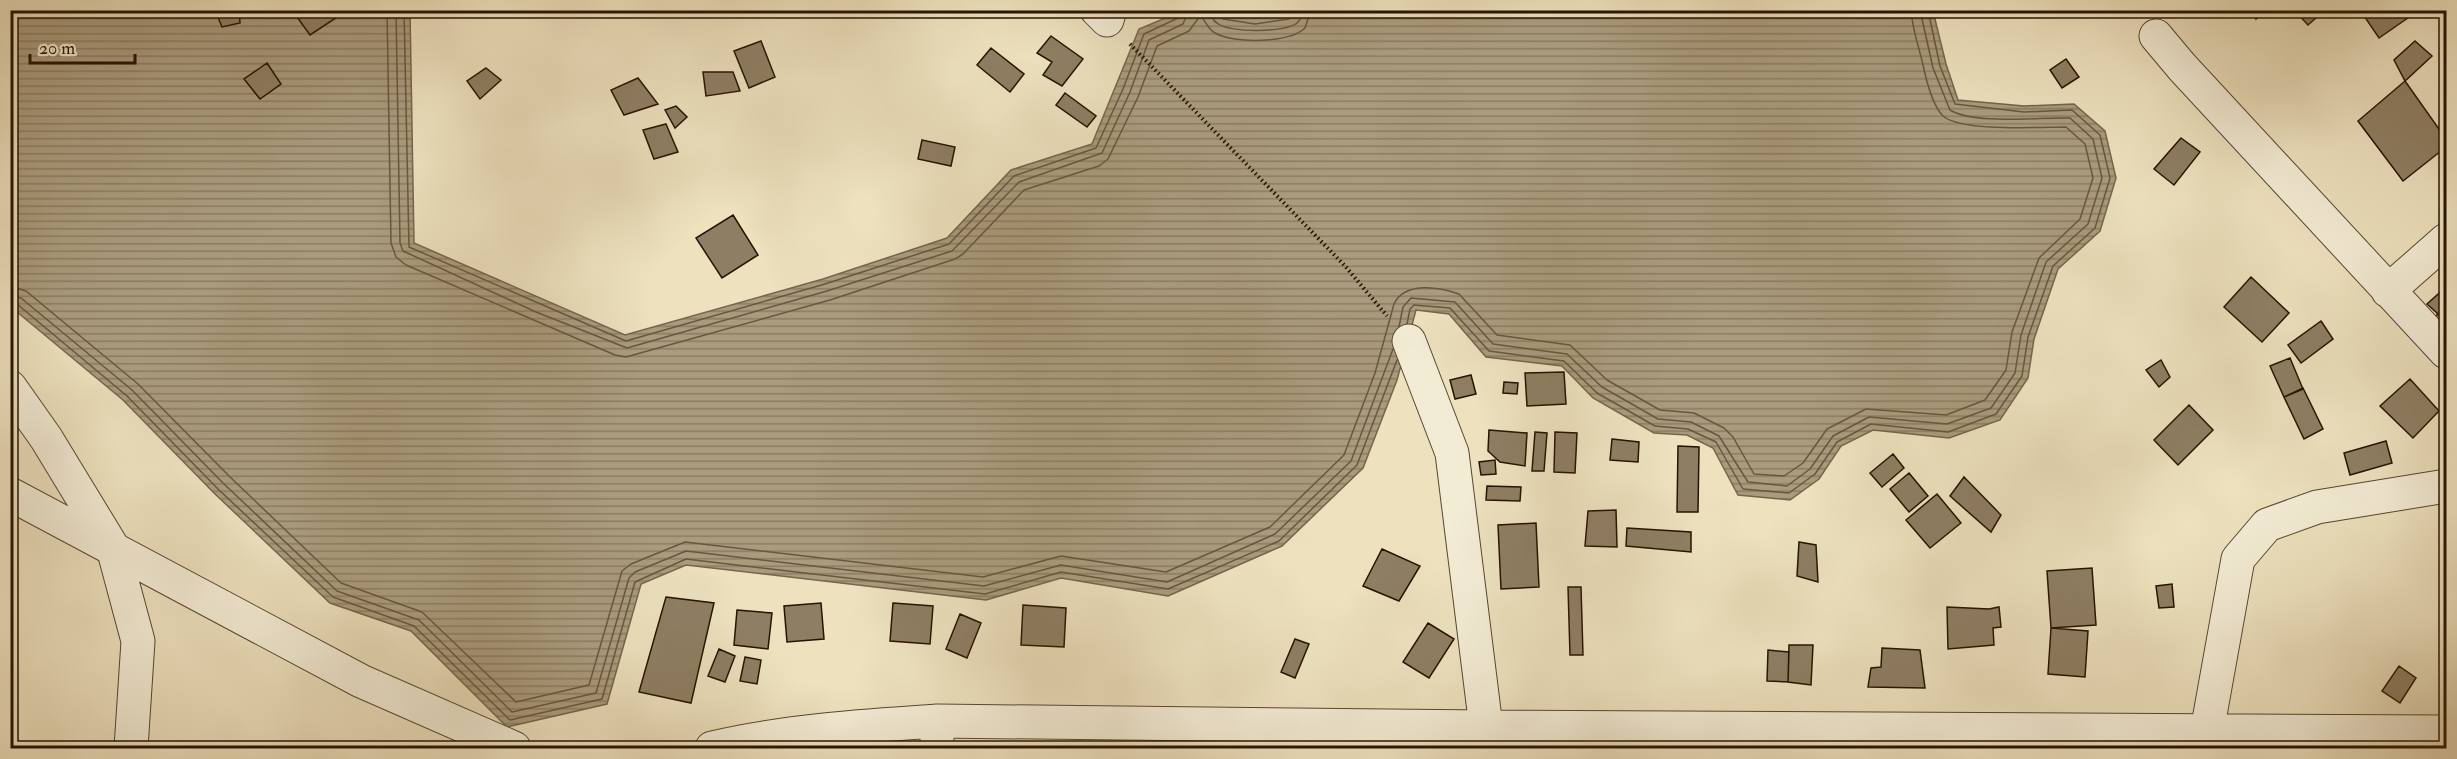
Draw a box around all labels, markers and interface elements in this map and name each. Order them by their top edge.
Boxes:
scale bar [30,27,135,65]
text: 20 m [39,37,75,60]

